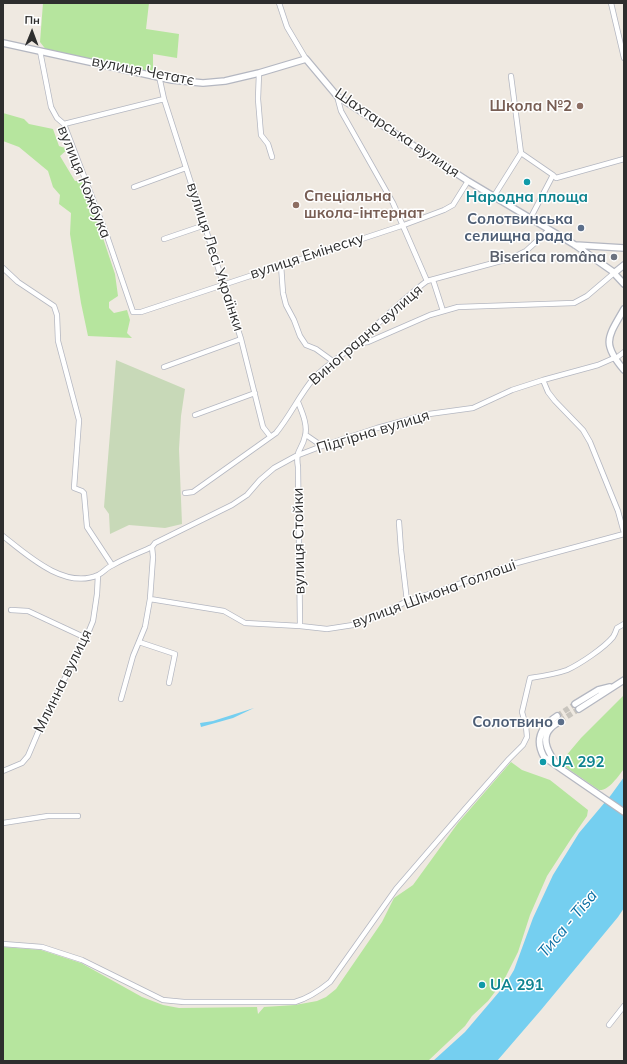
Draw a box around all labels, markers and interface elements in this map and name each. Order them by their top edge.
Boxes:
north arrow [12,12,52,52]
text: Пн [24,13,40,27]
street label: вулиця Четатє [90,52,196,90]
street label: Шахтарська вулиця [331,85,463,181]
place label: Школа №2 [490,97,572,115]
marker: Школа №2 [575,101,585,111]
street label: вулиця Кожбука [53,123,115,241]
marker: Народна площа [522,177,532,187]
street label: вулиця Лесі Українки [182,180,248,334]
place label: Спеціальна школа-інтернат [304,187,424,222]
place label: Народна площа [466,188,588,206]
marker: Спеціальна школа-інтернат [291,200,301,210]
place label: Солотвинська селищна рада [464,210,573,245]
marker: Солотвинська селищна рада [576,223,586,233]
street label: вулиця Емінеску [248,229,366,283]
place label: Biserica româna [489,248,606,266]
marker: Biserica româna [609,252,619,262]
street label: Виноградна вулиця [306,281,426,389]
street label: Підгірна вулиця [314,406,432,458]
street label: вулиця Стойки [289,487,309,595]
street label: вулиця Шімона Голлоші [350,556,518,632]
street label: Млинна вулиця [30,626,96,736]
place label: Солотвино [472,713,553,731]
marker: Солотвино [556,717,566,727]
place label: UA 292 [551,753,604,771]
marker: UA 292 [538,757,548,767]
water label: Тиса - Tisa [534,886,602,962]
place label: UA 291 [490,976,543,994]
marker: UA 291 [477,980,487,990]

